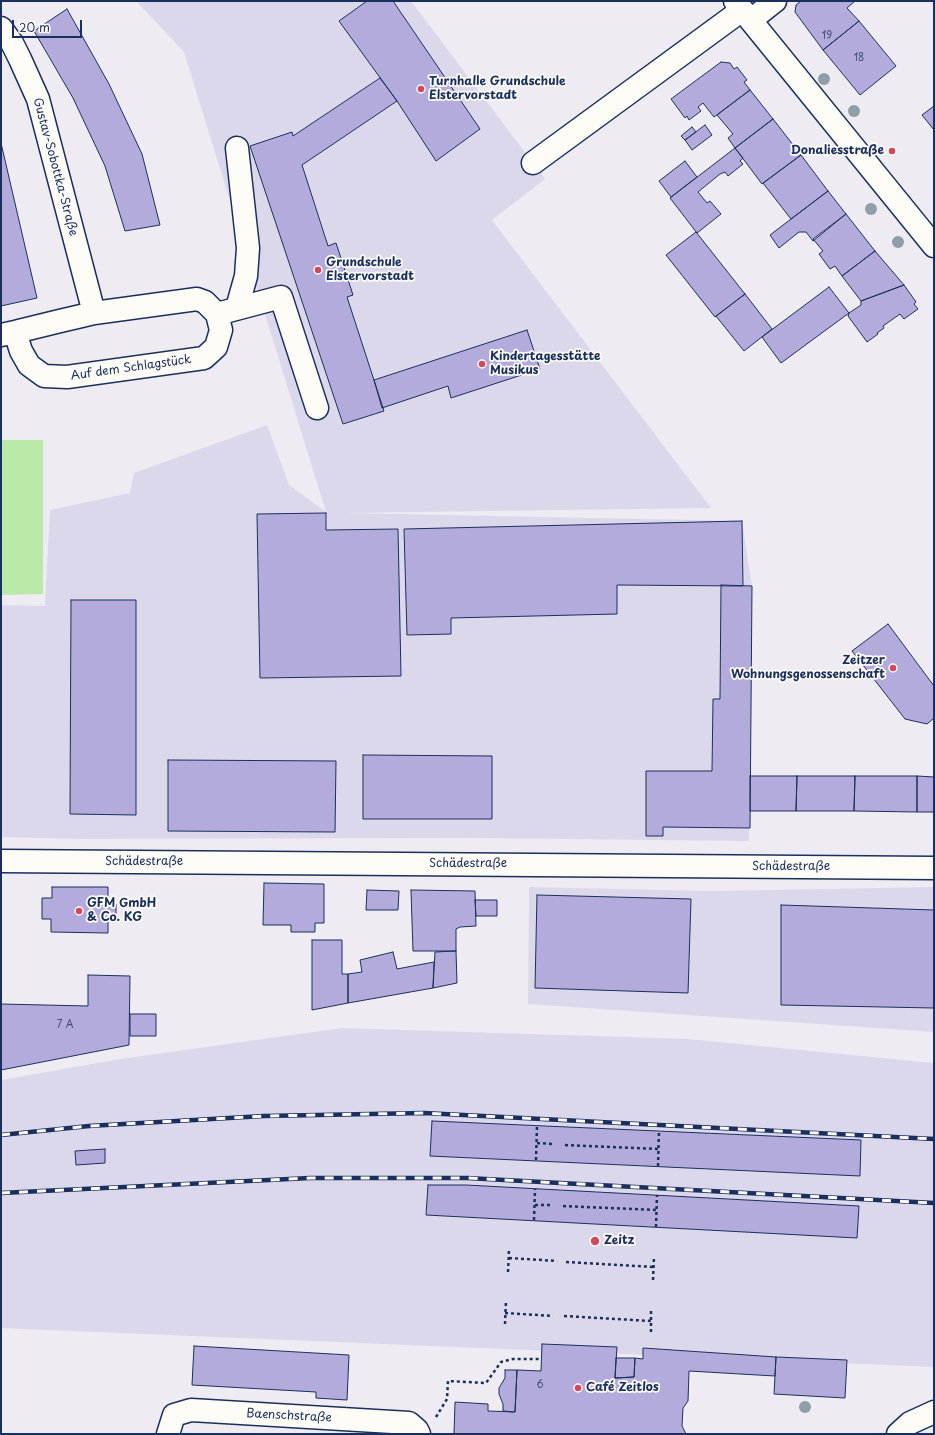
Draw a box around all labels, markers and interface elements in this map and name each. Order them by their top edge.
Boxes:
scale bar [14,12,84,38]
text: 20 m [19,18,50,36]
house number: 19 [822,30,832,42]
house number: 18 [854,52,864,64]
place label: Turnhalle Grundschule Elstervorstadt [429,75,565,103]
marker: Turnhalle Grundschule Elstervorstadt [416,84,426,94]
street label: Gustav-Sobottka-Straße [30,96,80,238]
place label: Donaliesstraße [791,144,884,158]
marker: Donaliesstraße [887,146,897,156]
place label: Grundschule Elstervorstadt [326,256,414,284]
marker: Grundschule Elstervorstadt [313,265,323,275]
place label: Kindertagesstätte Musikus [490,350,601,378]
street label: Auf dem Schlagstück [70,352,192,384]
marker: Kindertagesstätte Musikus [477,359,487,369]
place label: Zeitzer Wohnungsgenossenschaft [731,654,885,682]
marker: Zeitzer Wohnungsgenossenschaft [888,663,898,673]
street label: Schädestraße [105,855,183,869]
street label: Schädestraße [429,857,507,871]
street label: Schädestraße [752,860,830,874]
place label: GFM GmbH & Co. KG [87,897,156,925]
marker: GFM GmbH & Co. KG [74,906,84,916]
house number: 7 A [57,1019,73,1031]
place label: Zeitz [604,1234,634,1248]
marker: Zeitz [589,1235,601,1247]
house number: 6 [536,1379,544,1391]
place label: Café Zeitlos [586,1381,659,1395]
marker: Café Zeitlos [573,1383,583,1393]
street label: Baenschstraße [246,1407,332,1425]

